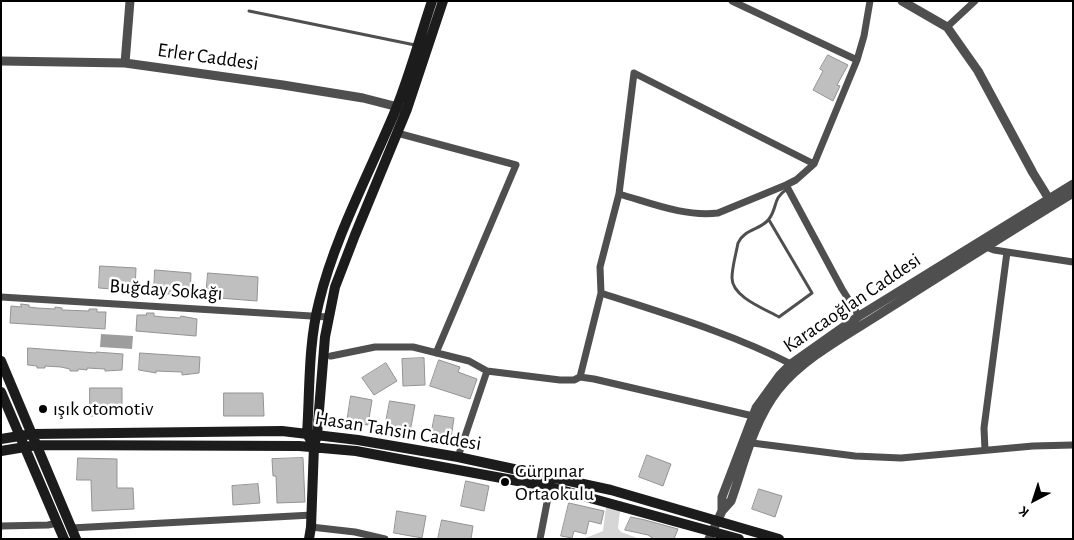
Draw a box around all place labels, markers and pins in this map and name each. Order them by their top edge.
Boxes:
place label: ışık otomotiv [53,397,154,421]
marker: ışık otomotiv [37,403,49,415]
place label: Gürpınar Ortaokulu [515,459,594,506]
marker: Gürpınar Ortaokulu [499,476,511,488]

